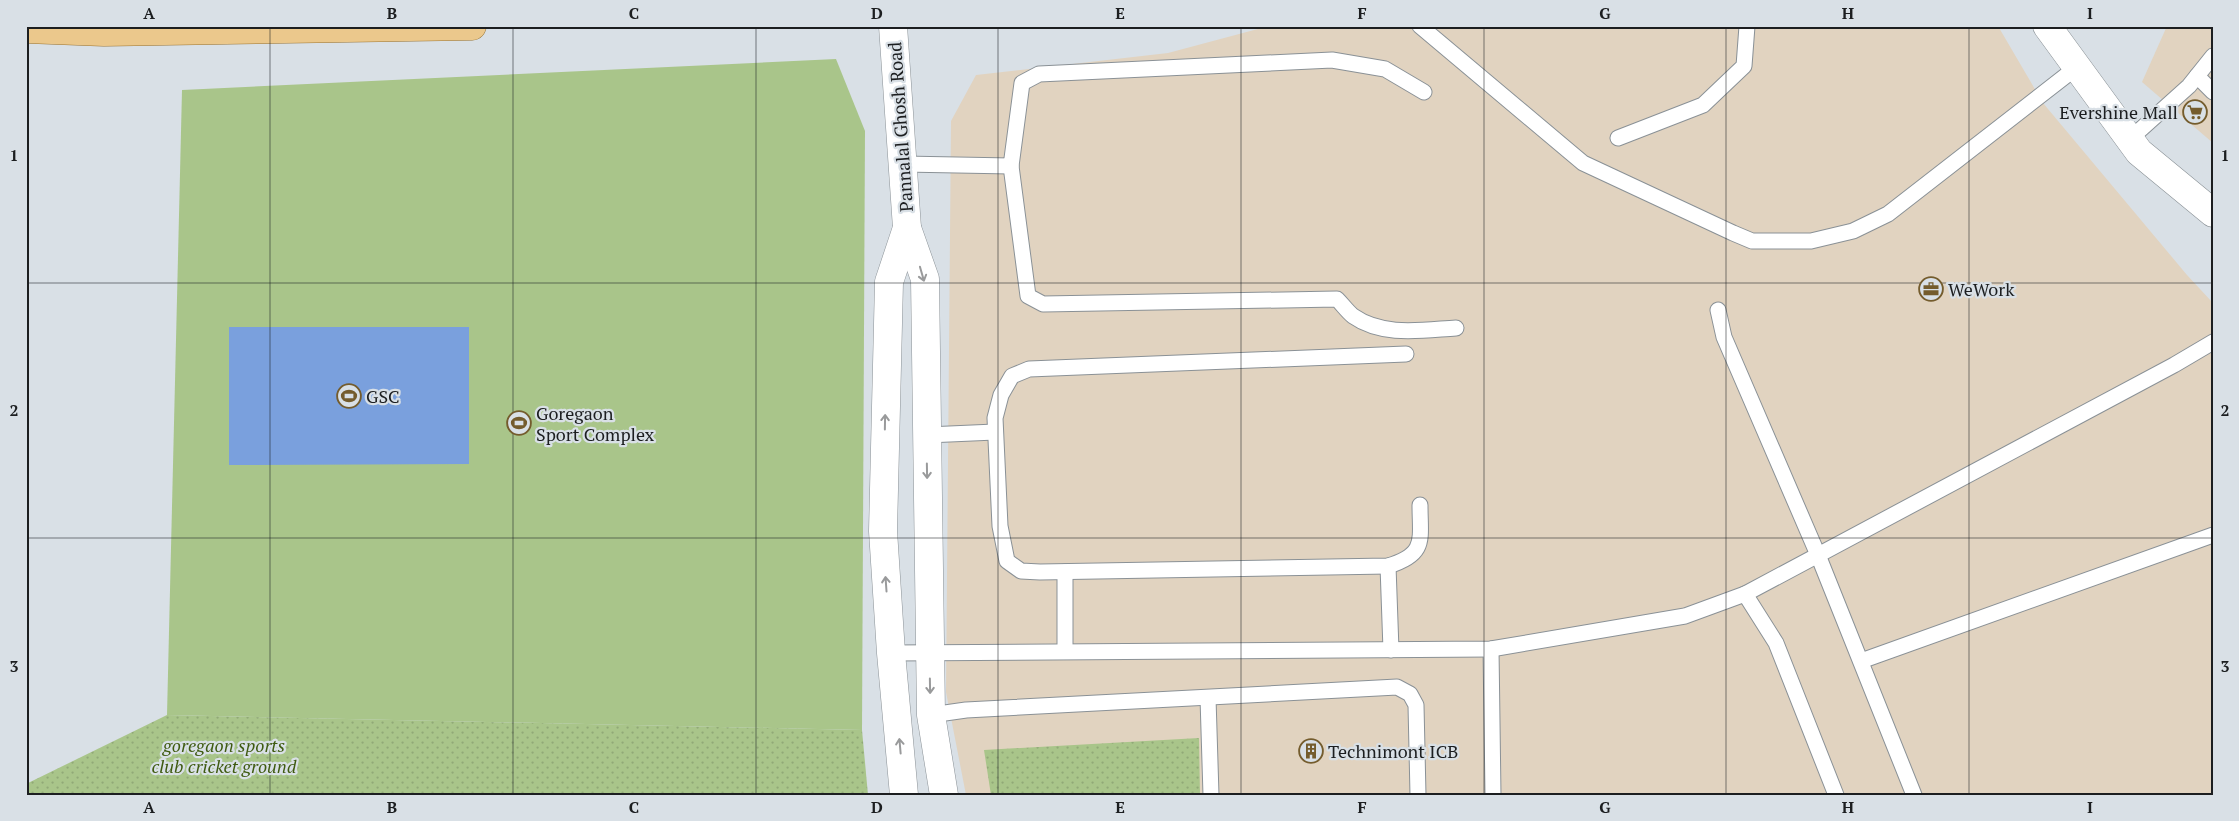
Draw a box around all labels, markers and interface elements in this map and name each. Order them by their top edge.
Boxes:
text: A [143,2,155,24]
text: B [387,2,397,24]
text: C [629,2,639,24]
text: D [871,2,883,24]
text: E [1115,2,1125,24]
text: F [1357,2,1367,24]
text: G [1599,2,1611,24]
text: H [1842,2,1854,24]
text: I [2087,2,2093,24]
street label: Pannalal Ghosh Road [882,41,918,213]
supermarket icon: Evershine Mall [2182,99,2208,125]
place label: Evershine Mall [2059,100,2178,124]
text: 1 [9,144,19,166]
text: 1 [2220,144,2230,166]
one-way arrow [918,266,928,282]
office icon: WeWork [1918,276,1944,302]
place label: WeWork [1948,277,2015,301]
sports icon: GSC [336,383,362,409]
place label: GSC [366,384,400,408]
text: 2 [9,399,19,421]
text: 2 [2220,399,2230,421]
place label: Goregaon Sport Complex [536,401,655,446]
sports icon: Goregaon Sport Complex [506,410,532,436]
one-way arrow [881,414,890,430]
one-way arrow [922,462,932,479]
one-way arrow [882,577,891,593]
text: 3 [9,655,19,677]
text: 3 [2220,655,2230,677]
one-way arrow [925,678,935,694]
park label: goregaon sports club cricket ground [152,733,297,778]
building icon: Technimont ICB [1298,738,1324,764]
one-way arrow [895,739,905,755]
place label: Technimont ICB [1328,739,1458,763]
text: A [143,796,155,818]
text: B [387,796,397,818]
text: C [629,796,639,818]
text: D [871,796,883,818]
text: E [1115,796,1125,818]
text: F [1357,796,1367,818]
text: G [1599,796,1611,818]
text: H [1842,796,1854,818]
text: I [2087,796,2093,818]

